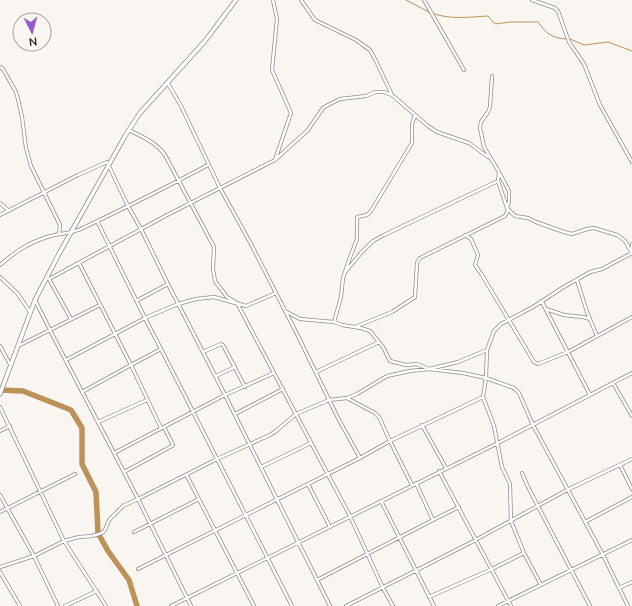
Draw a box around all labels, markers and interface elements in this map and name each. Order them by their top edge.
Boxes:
north arrow [12,12,52,52]
text: N [28,34,38,49]

